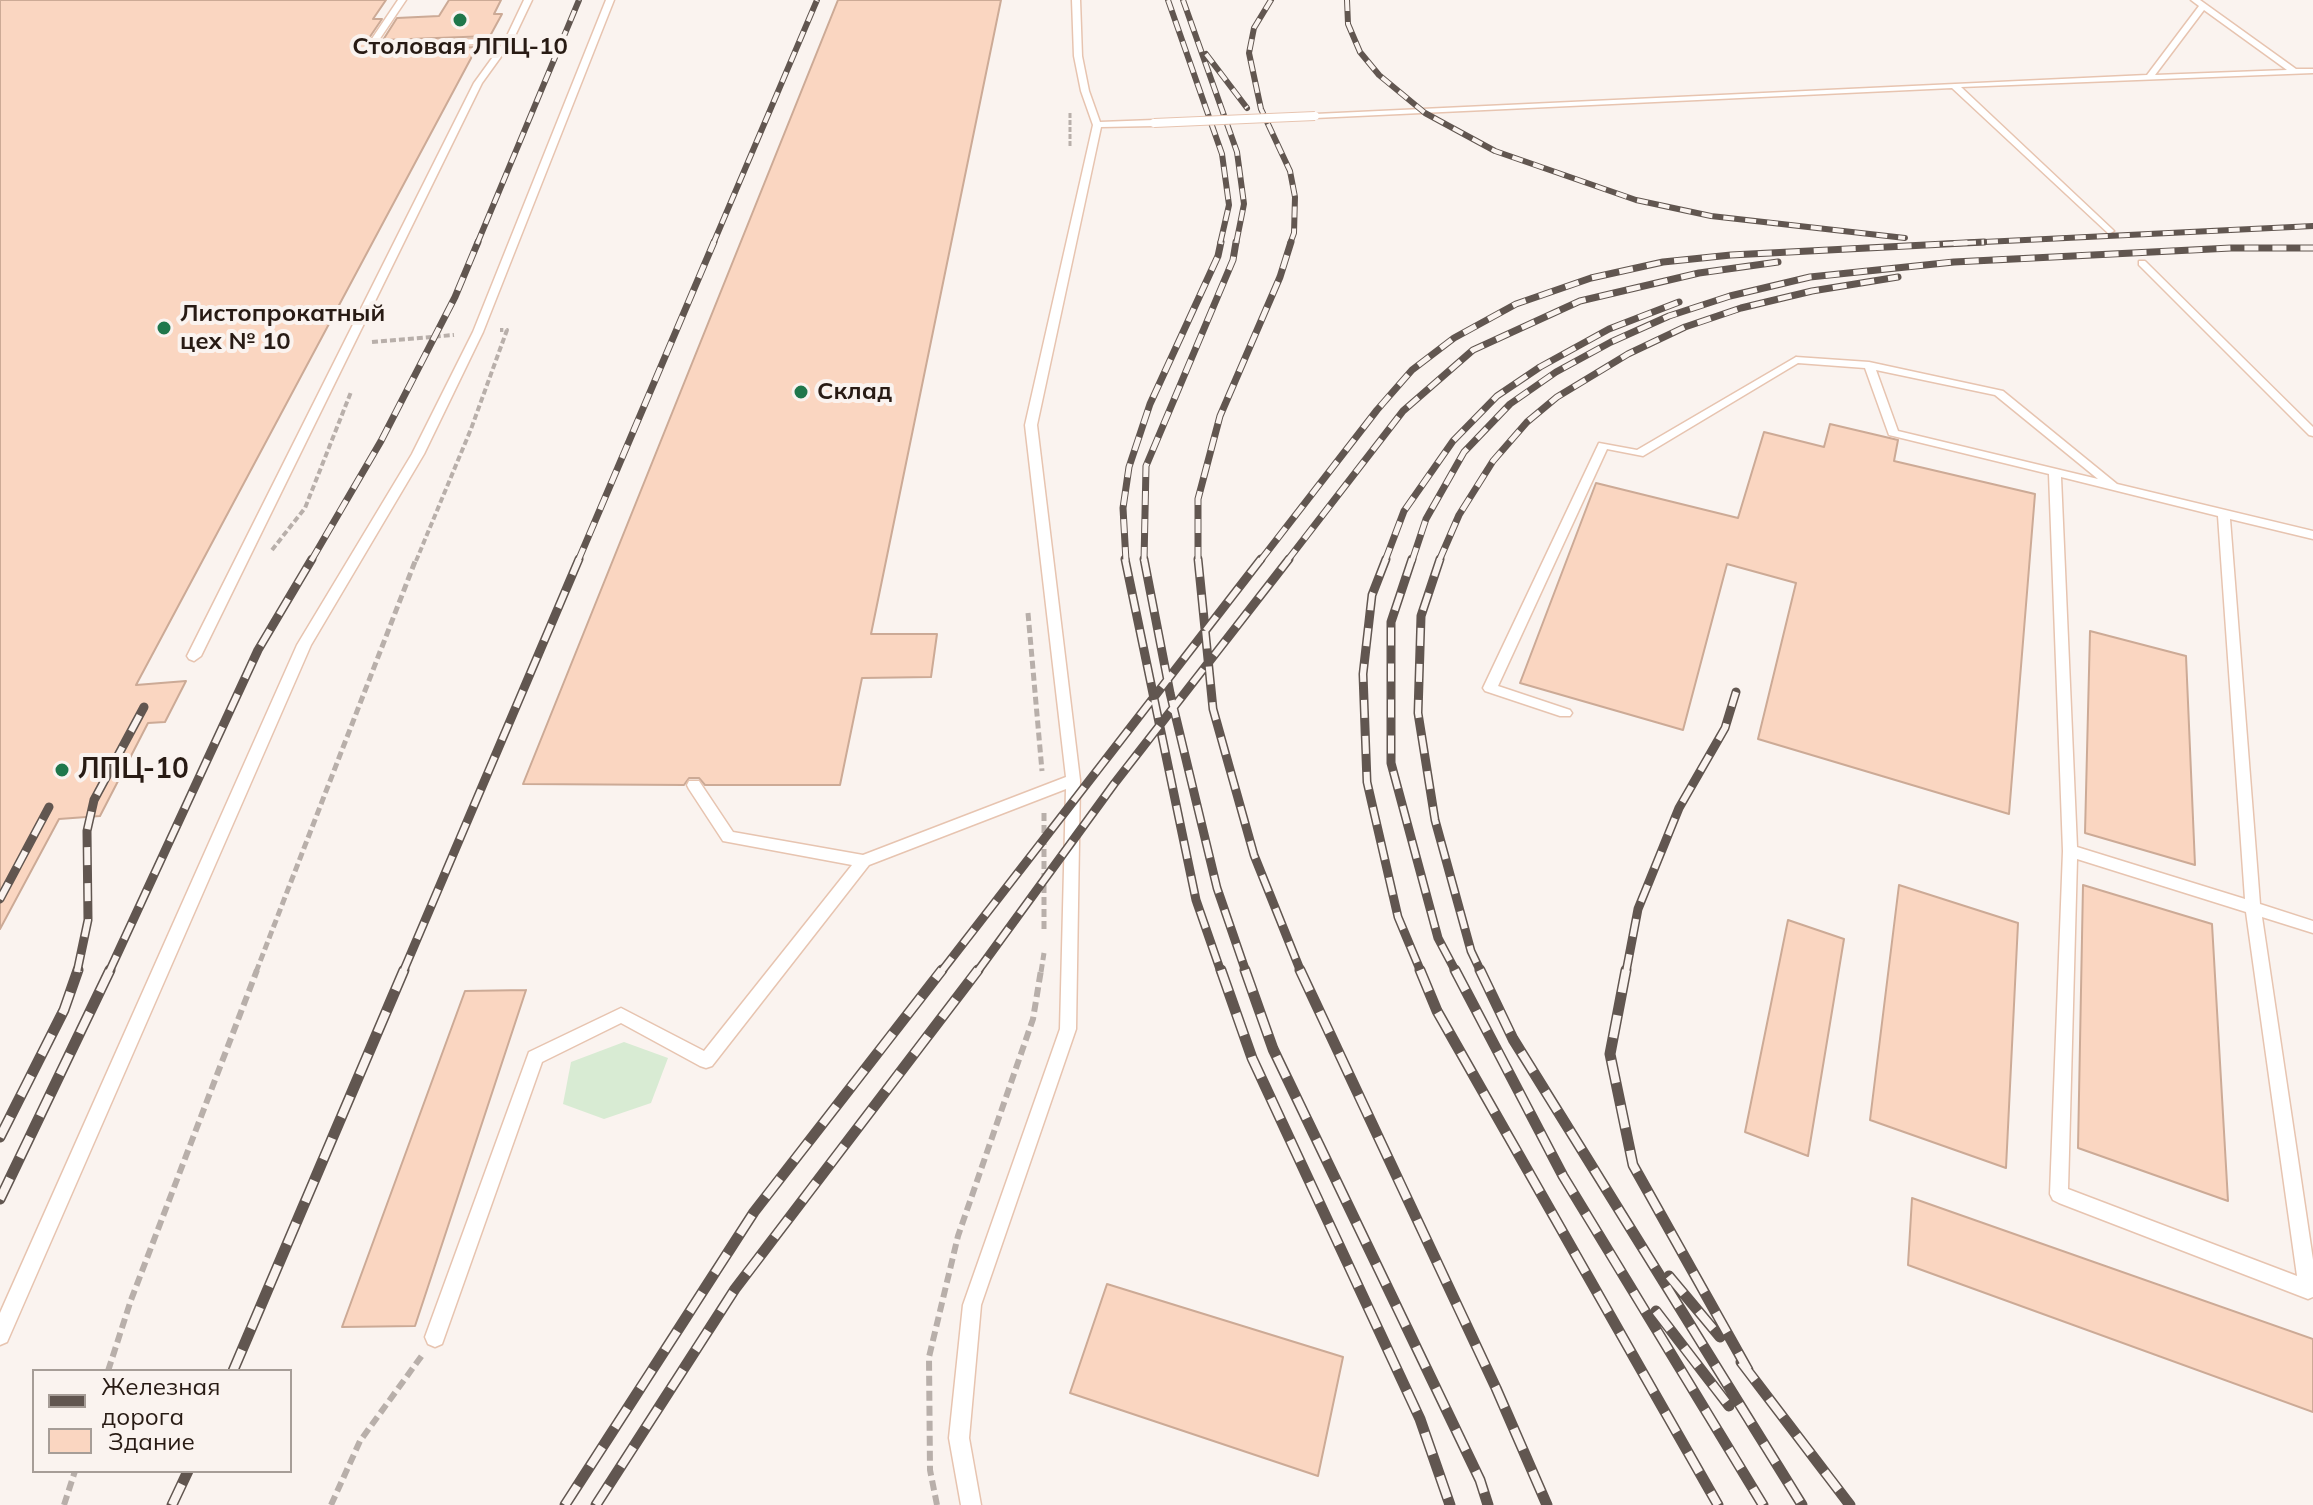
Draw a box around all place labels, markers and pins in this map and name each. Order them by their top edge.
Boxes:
marker: Столовая ЛПЦ-10 [451,11,469,29]
place label: Столовая ЛПЦ-10 [352,33,568,61]
place label: Листопрокатный цех № 10 [180,300,385,356]
marker: Листопрокатный цех № 10 [155,319,173,337]
place label: Склад [817,378,892,406]
marker: Склад [792,383,810,401]
place label: ЛПЦ-10 [78,753,189,787]
marker: ЛПЦ-10 [53,761,71,779]

